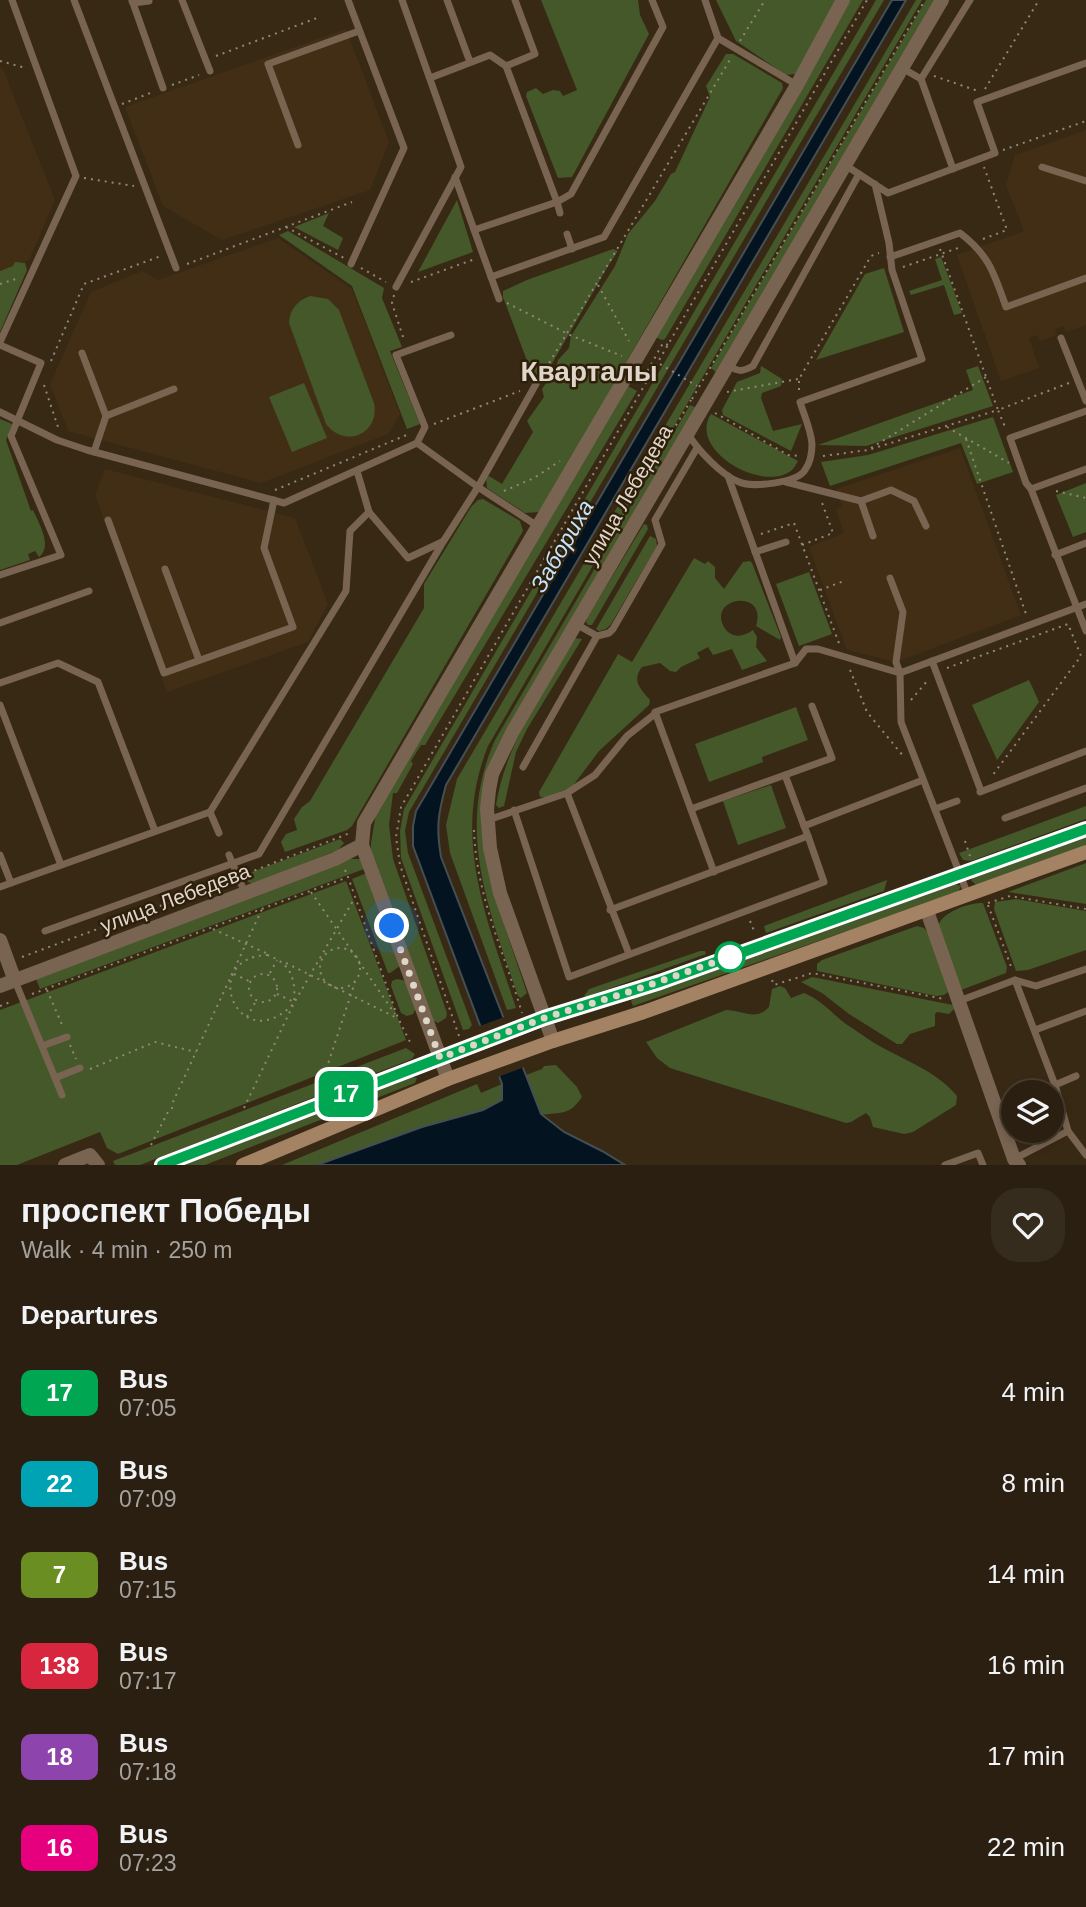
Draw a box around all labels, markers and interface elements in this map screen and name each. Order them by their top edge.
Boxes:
district label: Кварталы [520,356,658,387]
street label: улица Лебедева [577,420,677,569]
water label: Забориха [525,495,599,597]
street label: улица Лебедева [97,859,253,937]
your location [374,908,409,943]
unlabelled marker [715,942,745,972]
line badge: 17 [314,1071,378,1117]
text: 17 [333,1080,359,1107]
map controls [1001,1080,1064,1143]
button: layers [1001,1080,1064,1143]
button: heart [991,1188,1065,1262]
text: проспект Победы [21,1192,311,1229]
text: Walk · 4 min · 250 m [21,1237,232,1263]
text: Departures [21,1300,158,1330]
text: Bus [119,1364,168,1394]
text: 4 min [1001,1377,1065,1407]
text: 17 [46,1379,73,1406]
text: 07:05 [119,1395,177,1421]
text: Bus [119,1455,168,1485]
text: 8 min [1001,1468,1065,1498]
text: 22 [46,1470,73,1497]
text: 07:09 [119,1486,177,1512]
text: Bus [119,1546,168,1576]
text: 14 min [987,1559,1065,1589]
text: 7 [53,1561,66,1588]
text: 07:15 [119,1577,177,1603]
text: Bus [119,1637,168,1667]
text: 16 min [987,1650,1065,1680]
text: 138 [39,1652,80,1679]
text: 07:17 [119,1668,177,1694]
text: Bus [119,1728,168,1758]
text: 17 min [987,1741,1065,1771]
text: 18 [46,1743,73,1770]
text: 07:18 [119,1759,177,1785]
text: Bus [119,1819,168,1849]
text: 22 min [987,1832,1065,1862]
text: 16 [46,1834,73,1861]
text: 07:23 [119,1850,177,1876]

